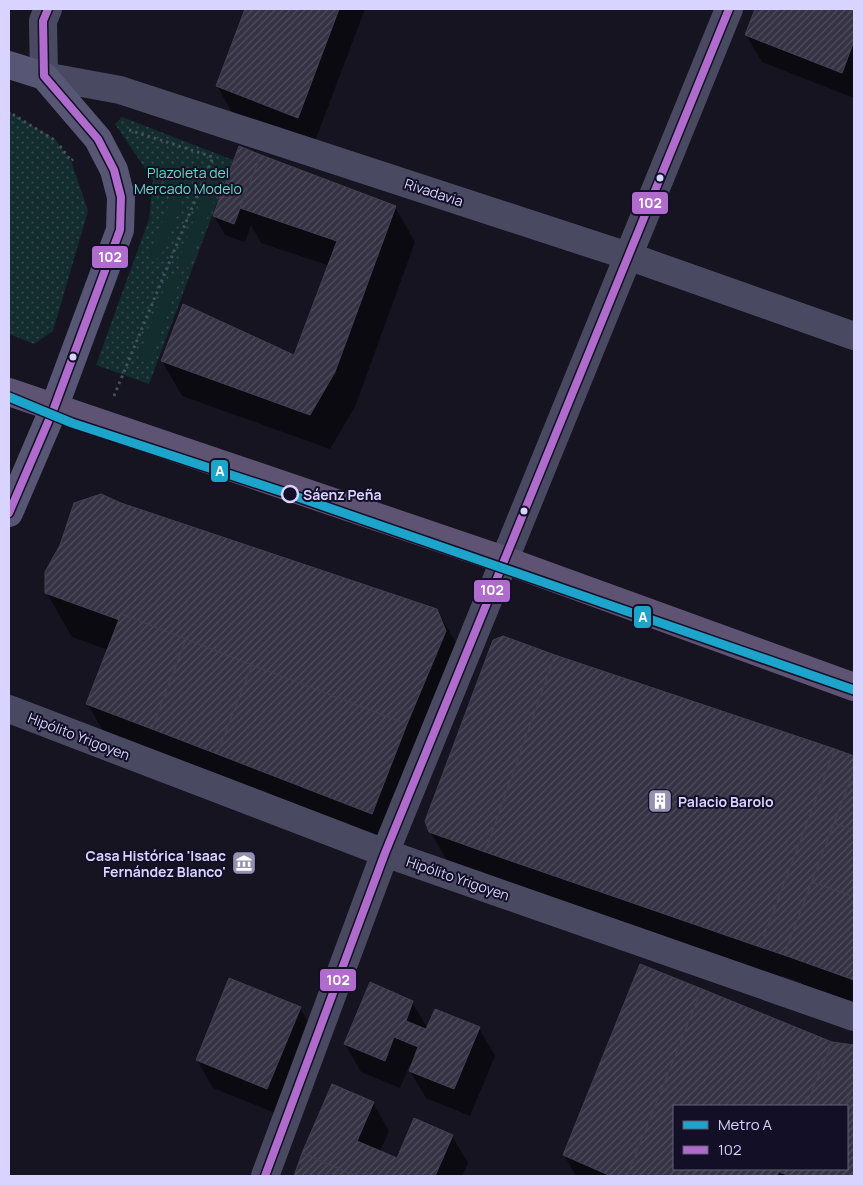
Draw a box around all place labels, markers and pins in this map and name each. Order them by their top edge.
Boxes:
unlabelled marker [655,173,665,183]
unlabelled marker [68,352,78,362]
marker: Sáenz Peña [281,485,299,503]
place label: Sáenz Peña [303,485,382,504]
unlabelled marker [519,506,529,516]
building icon: Palacio Barolo [647,788,673,814]
place label: Palacio Barolo [678,792,774,811]
place label: Casa Histórica 'Isaac Fernández Blanco' [86,846,226,881]
museum icon: Casa Histórica 'Isaac Fernández Blanco' [231,850,257,876]

